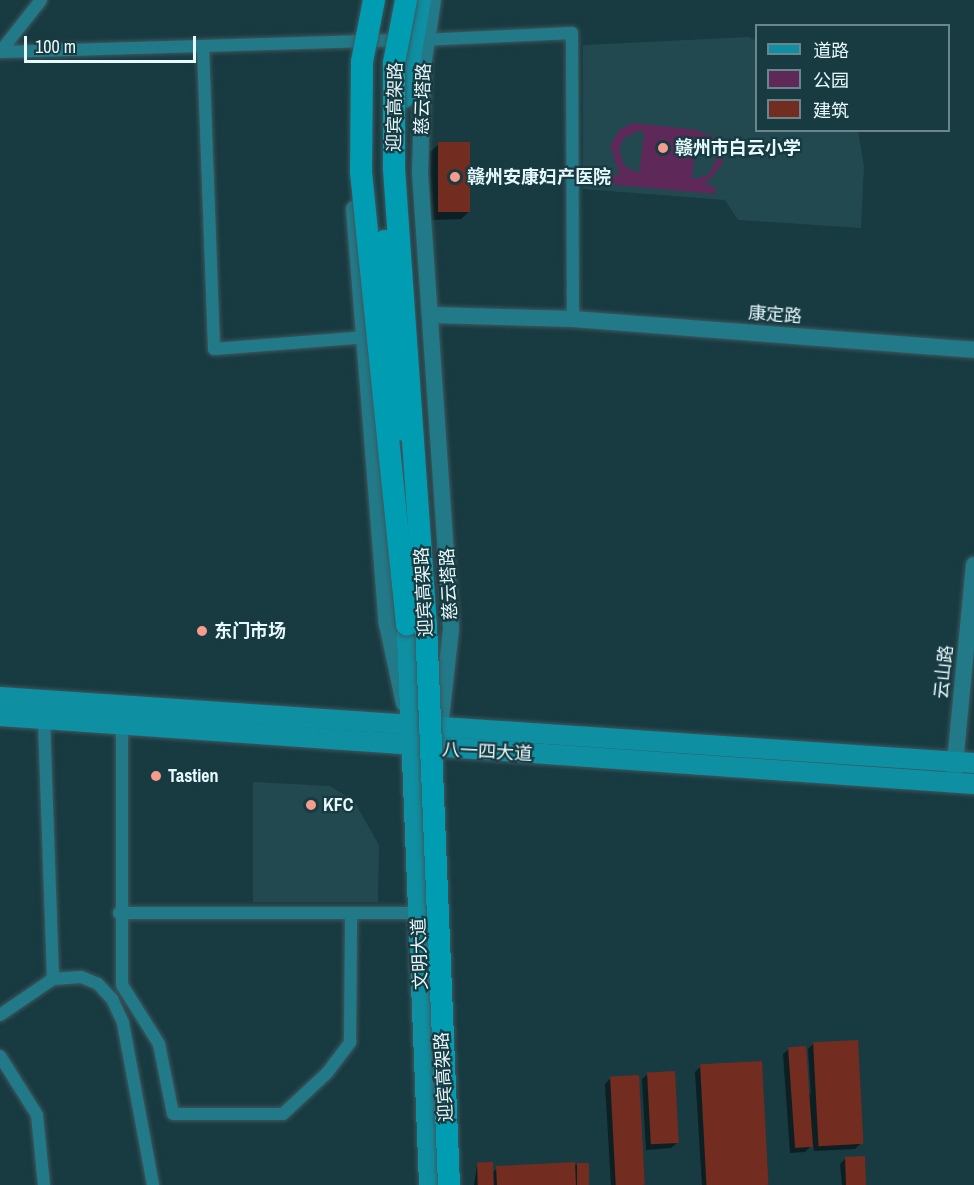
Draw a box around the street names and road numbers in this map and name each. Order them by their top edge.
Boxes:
street label: 迎宾高架路 [383,62,407,152]
street label: 慈云塔路 [411,63,435,135]
street label: 康定路 [747,302,803,328]
street label: 迎宾高架路 [411,546,437,638]
street label: 慈云塔路 [436,547,462,621]
street label: 云山路 [930,644,958,700]
street label: 八一四大道 [441,739,533,765]
street label: 文明大道 [408,918,432,990]
street label: 迎宾高架路 [431,1031,457,1123]

